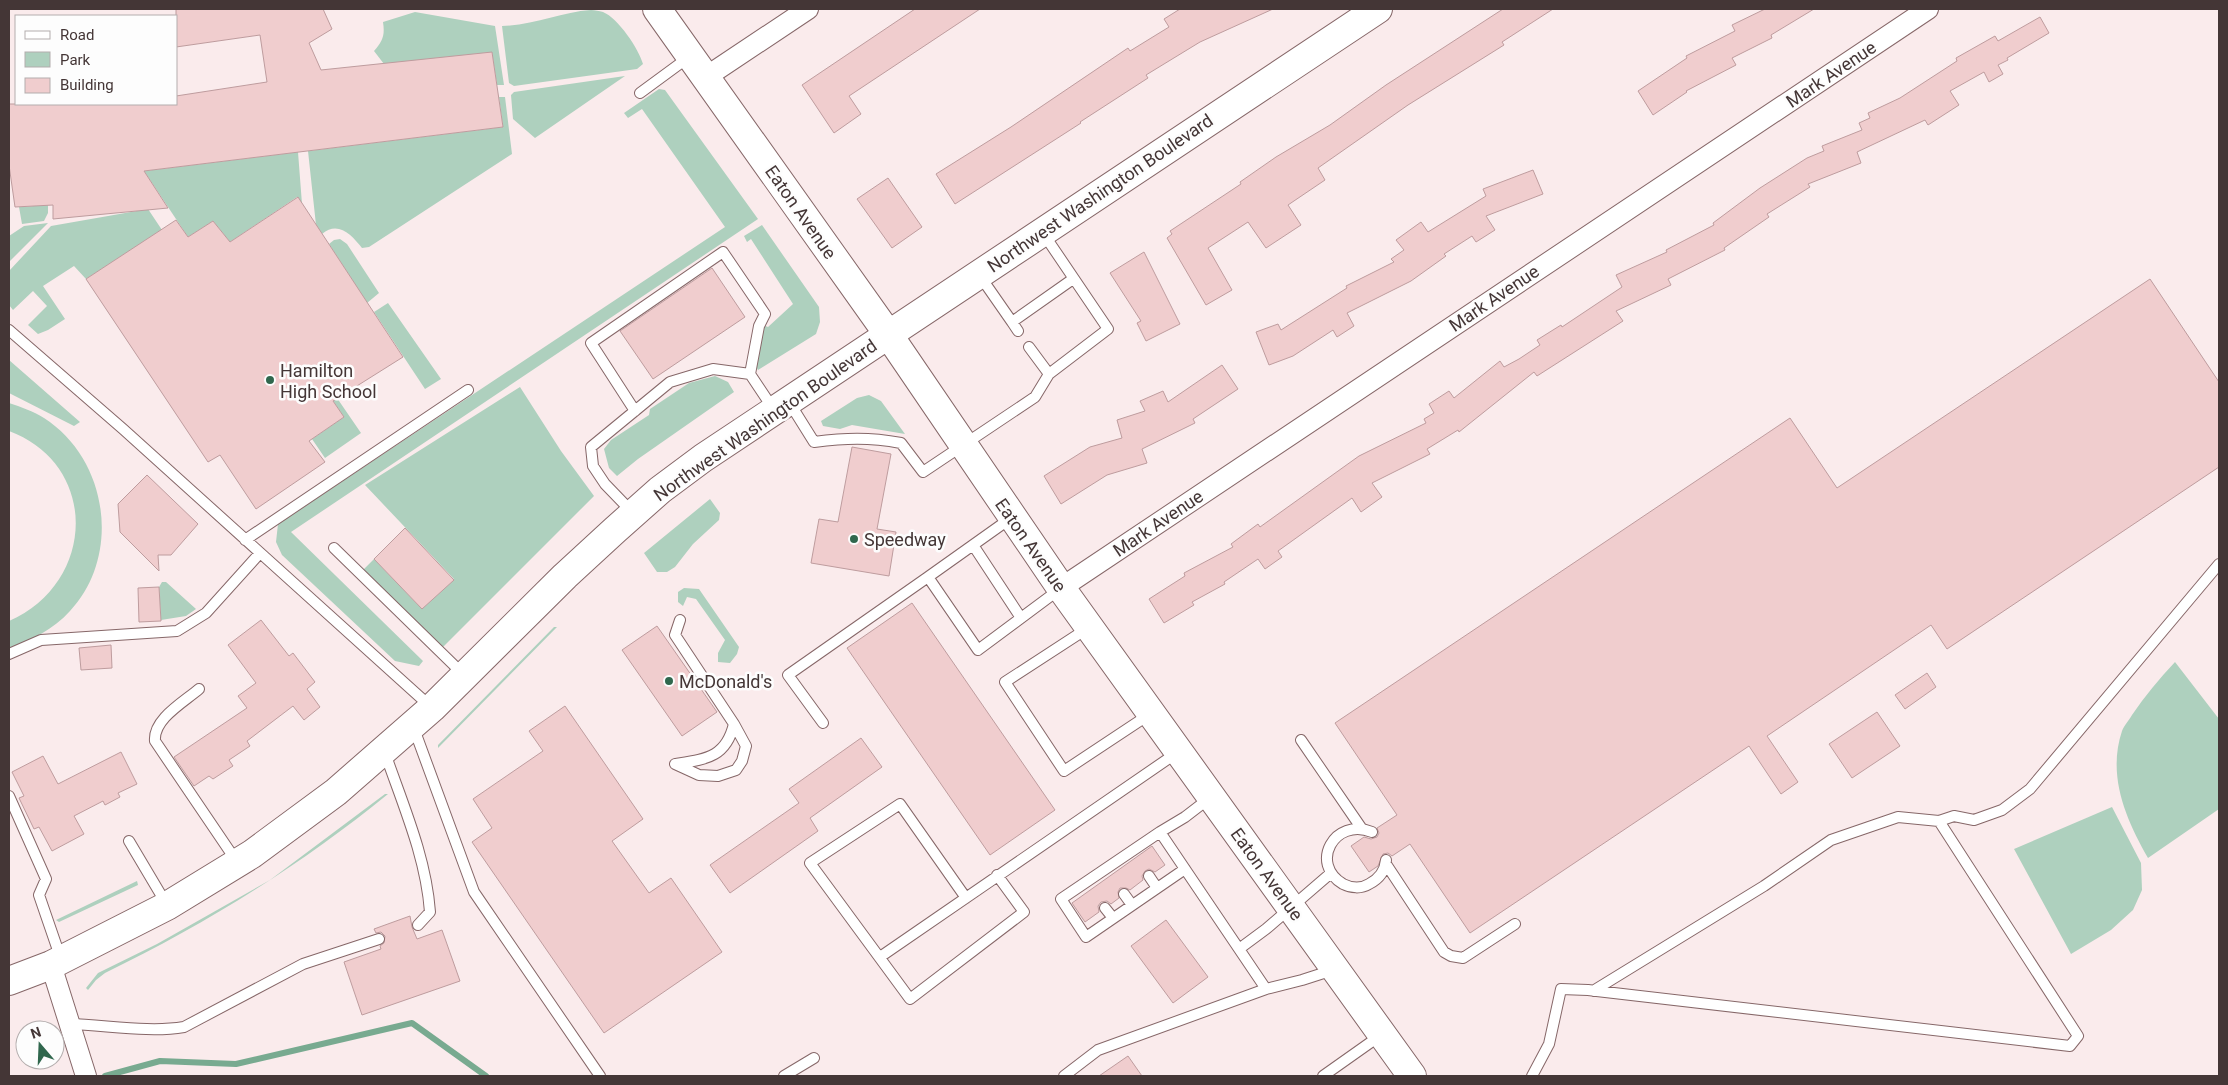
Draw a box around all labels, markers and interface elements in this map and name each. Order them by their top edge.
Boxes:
legend [15,15,178,105]
text: Road [60,26,94,44]
street label: Mark Avenue [1782,36,1880,112]
text: Park [60,51,91,69]
text: Building [60,76,114,94]
street label: Northwest Washington Boulevard [983,110,1217,276]
street label: Eaton Avenue [761,161,841,263]
street label: Mark Avenue [1445,260,1543,336]
street label: Northwest Washington Boulevard [649,335,881,505]
place label: Hamilton High School [280,360,377,402]
marker: Hamilton High School [264,374,276,386]
street label: Mark Avenue [1109,485,1207,561]
street label: Eaton Avenue [991,494,1071,596]
place label: Speedway [864,529,946,550]
marker: Speedway [848,533,860,545]
place label: McDonald's [679,671,772,692]
marker: McDonald's [663,675,675,687]
street label: Eaton Avenue [1226,824,1308,924]
north arrow [15,1020,65,1070]
text: N [28,1024,43,1042]

